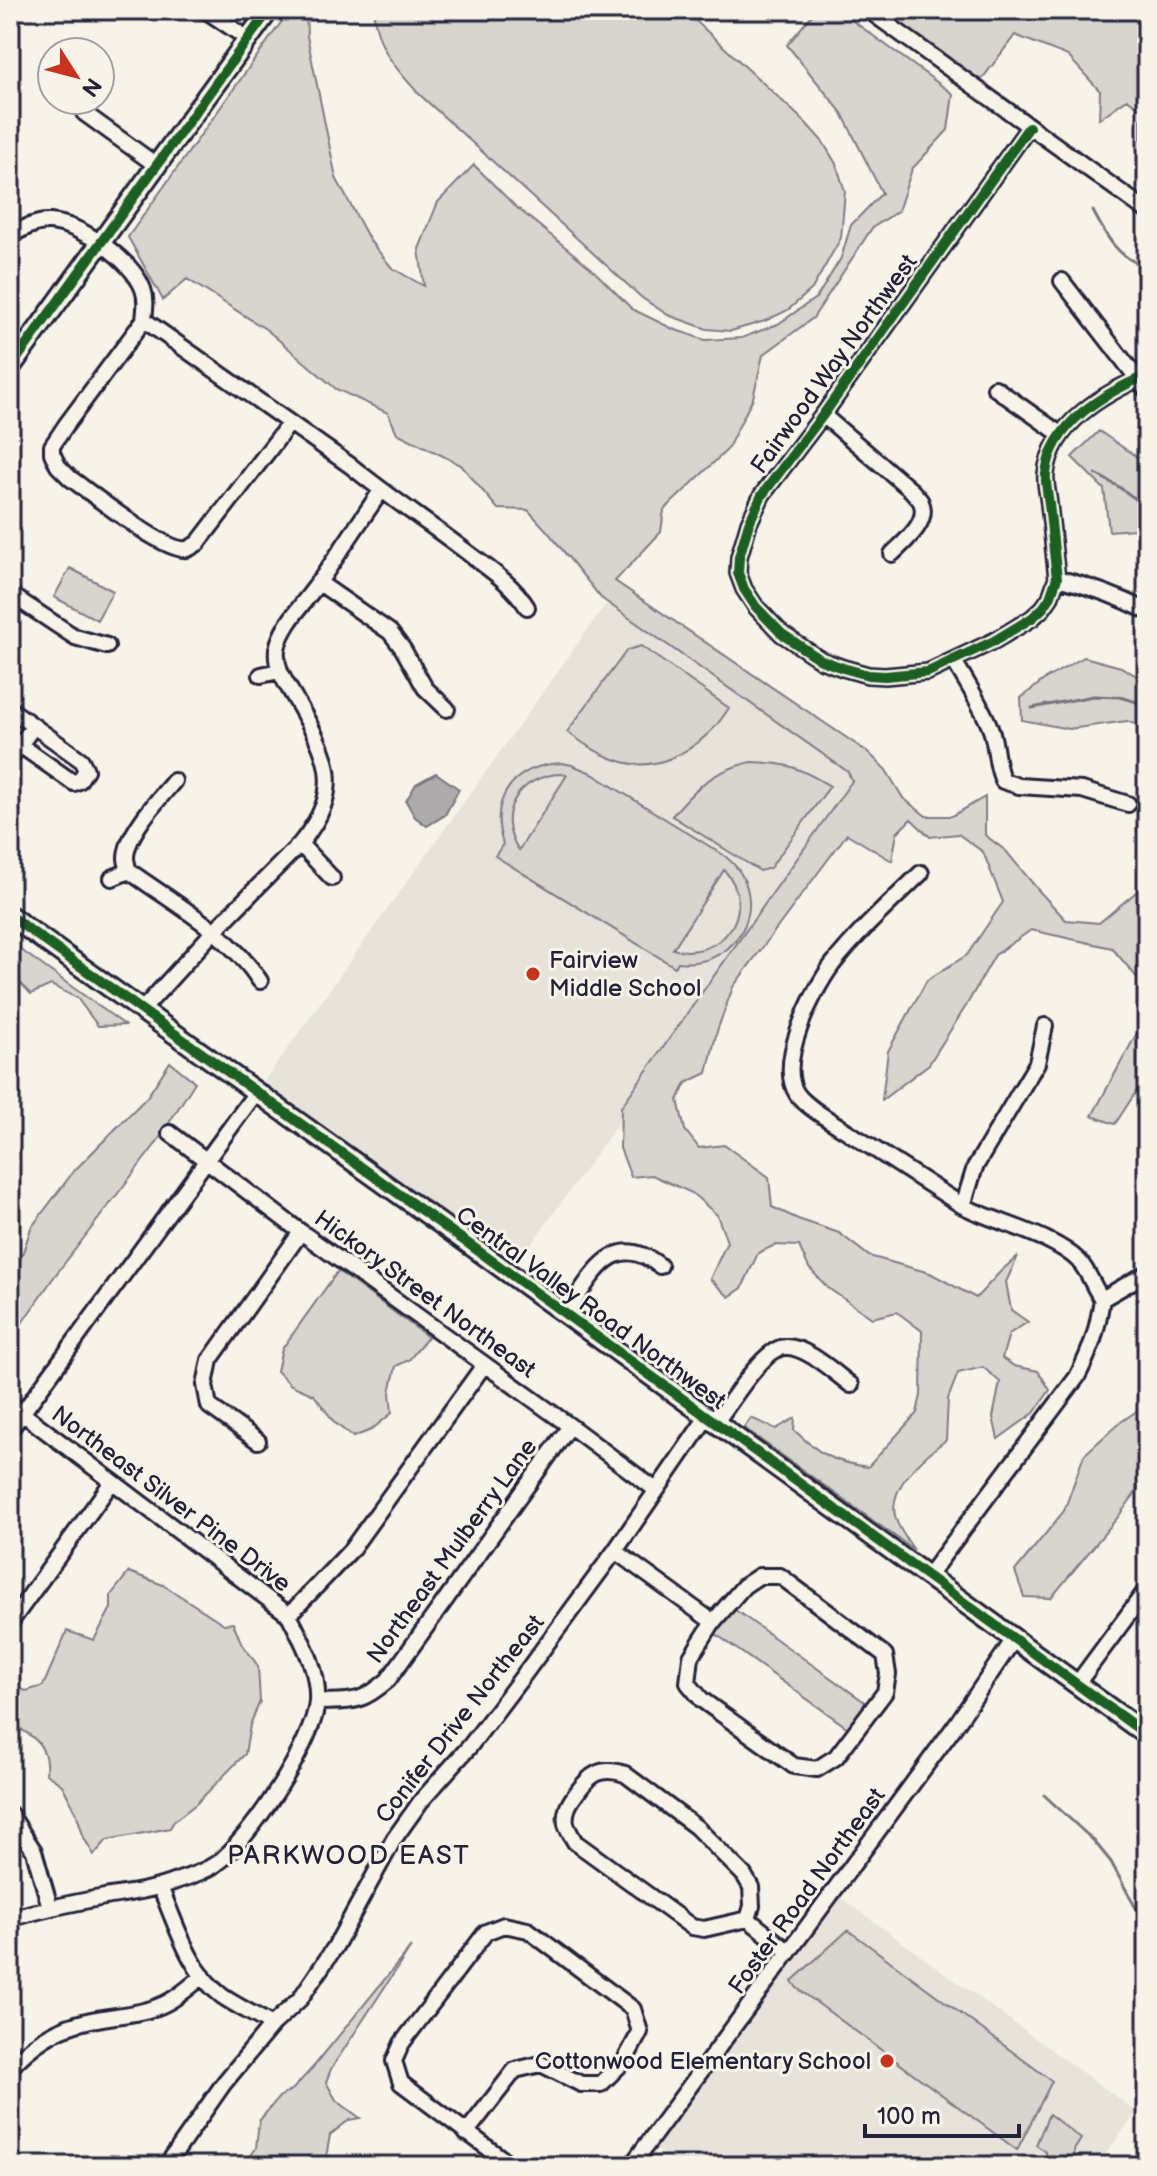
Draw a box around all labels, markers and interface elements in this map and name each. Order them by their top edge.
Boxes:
north arrow [36,36,116,116]
text: N [75,72,107,101]
street label: Fairwood Way Northwest [745,248,924,479]
place label: Fairview Middle School [549,946,701,1003]
marker: Fairview Middle School [524,965,542,983]
street label: Central Valley Road Northwest [450,1200,732,1416]
street label: Hickory Street Northeast [309,1204,542,1384]
street label: Northeast Silver Pine Drive [46,1400,296,1598]
street label: Northeast Mulberry Lane [361,1433,543,1669]
street label: Conifer Drive Northeast [369,1608,551,1829]
street label: Foster Road Northeast [722,1782,892,2000]
district label: PARKWOOD EAST [227,1841,471,1872]
place label: Cottonwood Elementary School [535,2047,871,2076]
marker: Cottonwood Elementary School [878,2052,896,2070]
scale bar [865,2088,1019,2138]
text: 100 m [877,2102,941,2131]

